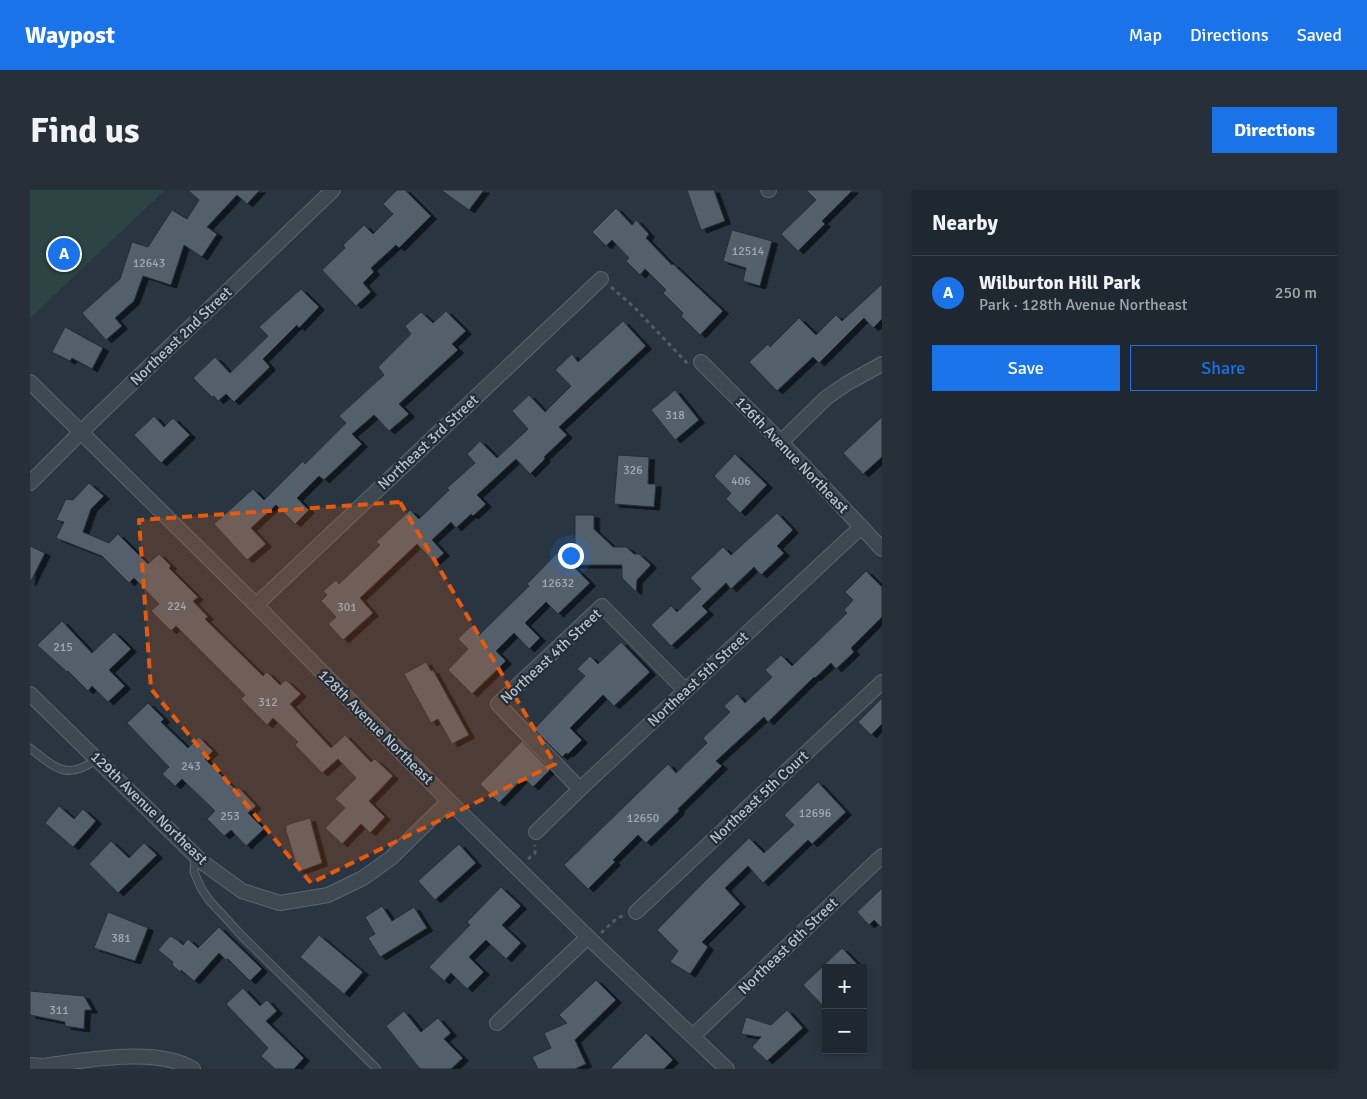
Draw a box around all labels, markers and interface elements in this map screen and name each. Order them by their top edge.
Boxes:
text: Waypost [25,20,115,50]
text: Map [1129,24,1162,46]
text: Directions [1190,24,1269,46]
text: Saved [1297,24,1342,46]
button: Directions [1212,107,1337,153]
text: Find us [30,109,140,152]
text: Nearby [932,210,998,236]
pin: A [48,235,80,273]
house number: 12514 [732,244,765,259]
house number: 12643 [133,256,165,271]
text: Wilburton Hill Park [979,271,1141,295]
street label: Northeast 2nd Street [127,283,235,389]
text: A [943,283,953,303]
text: 250 m [1275,283,1317,303]
text: Park · 128th Avenue Northeast [979,295,1187,315]
button: Save [932,345,1120,391]
button: Share [1130,345,1317,391]
street label: Northeast 3rd Street [374,391,482,493]
street label: 126th Avenue Northeast [732,393,852,517]
house number: 318 [665,408,685,423]
house number: 326 [623,463,643,478]
house number: 406 [731,474,751,489]
your location [558,543,584,569]
house number: 12632 [542,576,574,591]
house number: 224 [167,599,187,614]
house number: 301 [337,600,357,615]
street label: Northeast 4th Street [497,605,605,707]
street label: Northeast 5th Street [644,628,752,730]
house number: 215 [53,640,73,655]
street label: 128th Avenue Northeast [315,666,437,788]
house number: 312 [258,695,278,710]
street label: Northeast 5th Court [706,747,812,847]
street label: 129th Avenue Northeast [87,748,211,868]
house number: 243 [181,759,201,774]
house number: 12696 [799,806,831,821]
house number: 253 [220,809,240,824]
house number: 12650 [627,811,659,826]
street label: Northeast 6th Street [734,894,842,998]
house number: 381 [111,931,131,946]
map controls [822,964,867,1054]
button: + [822,964,867,1009]
house number: 311 [49,1003,69,1018]
button: − [822,1009,867,1054]

